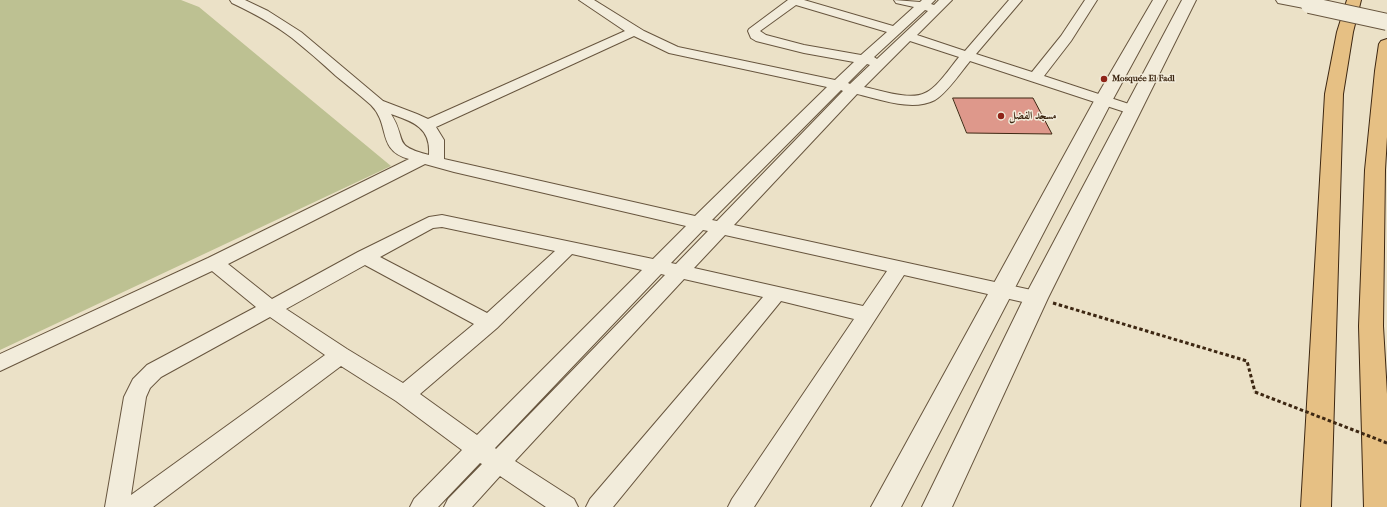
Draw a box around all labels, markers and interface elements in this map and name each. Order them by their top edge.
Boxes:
marker: Mosquée El Fadl [1099,74,1109,84]
place label: Mosquée El Fadl [1112,74,1175,84]
place label: مسجد الفضل [1009,109,1056,123]
marker: مسجد الفضل [996,111,1006,121]

